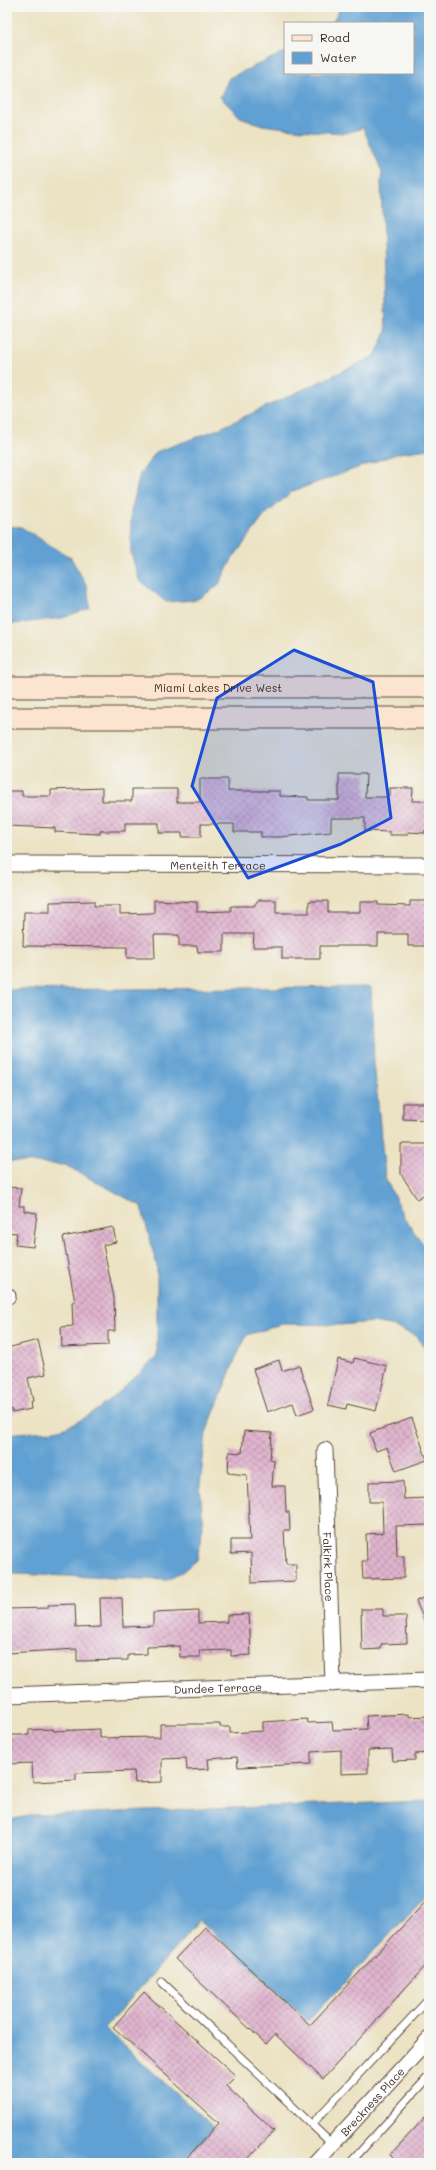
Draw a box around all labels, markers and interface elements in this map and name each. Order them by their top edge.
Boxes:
legend [284,22,414,74]
text: Road [320,29,350,45]
text: Water [320,49,357,65]
street label: Miami Lakes Drive West [154,680,282,695]
street label: Menteith Terrace [170,857,266,872]
street label: Falkirk Place [320,1532,338,1602]
street label: Dundee Terrace [174,1678,262,1697]
street label: Breckness Place [336,2063,407,2139]

